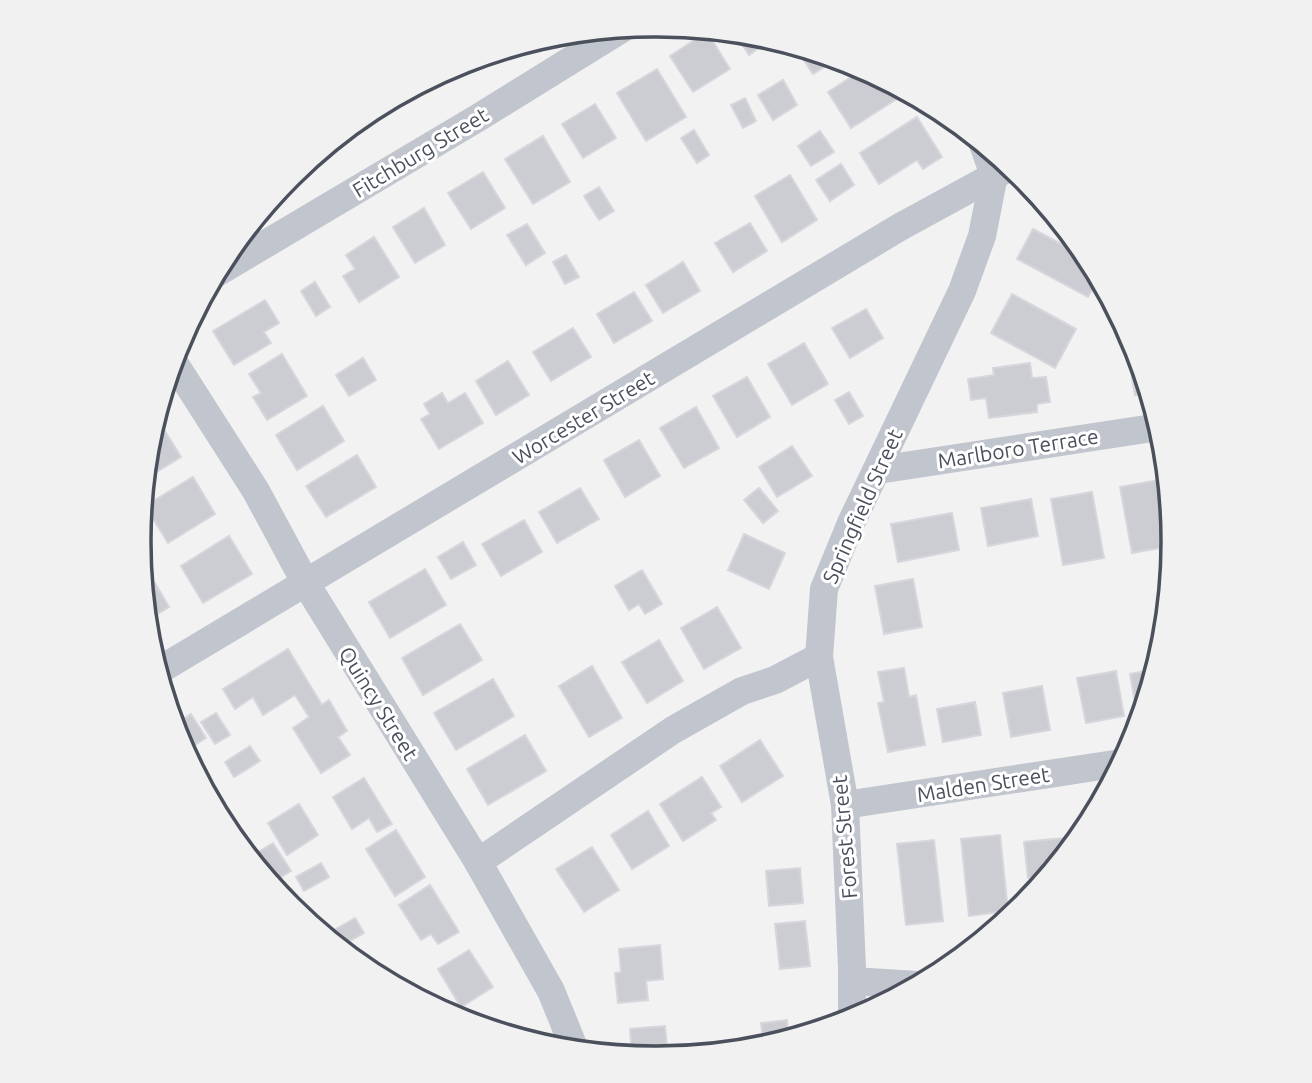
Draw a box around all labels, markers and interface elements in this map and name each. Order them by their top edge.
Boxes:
street label: Fitchburg Street [348,102,492,202]
street label: Worcester Street [508,365,658,469]
street label: Marlboro Terrace [936,423,1100,473]
street label: Springfield Street [817,425,907,587]
street label: Quincy Street [335,642,423,764]
street label: Malden Street [915,762,1051,806]
street label: Forest Street [827,774,861,900]

